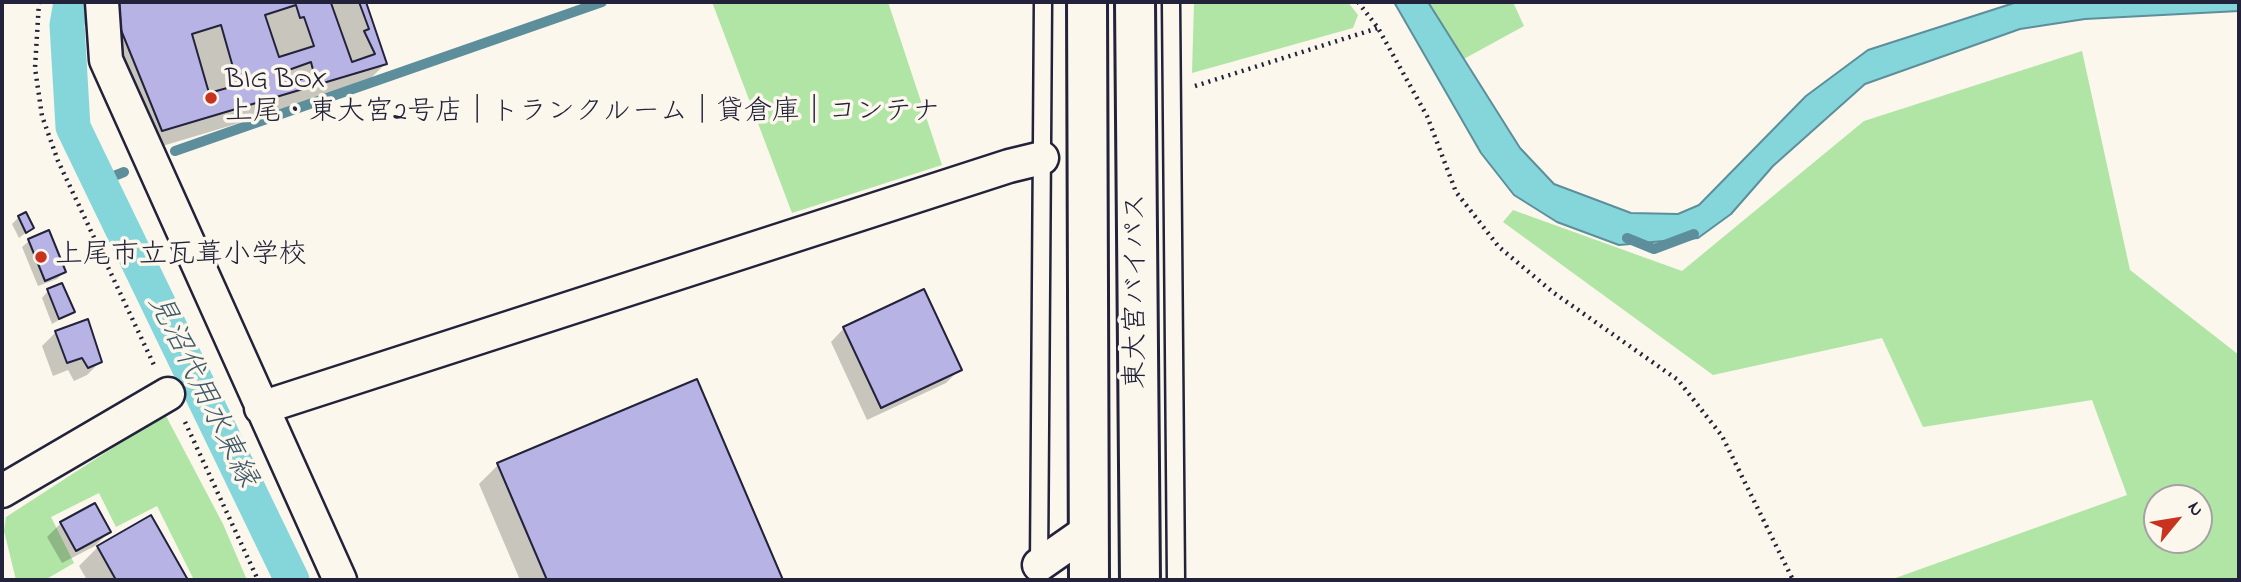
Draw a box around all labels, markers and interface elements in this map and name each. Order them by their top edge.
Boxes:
place label: BIG BOX 上尾・東大宮2号店｜トランクルーム｜貸倉庫｜コンテナ [225,65,940,131]
marker: BIG BOX 上尾・東大宮2号店｜トランクルーム｜貸倉庫｜コンテナ [203,90,219,106]
street label: 東大宮バイパス [1121,193,1155,389]
place label: 上尾市立瓦葺小学校 [55,240,307,274]
marker: 上尾市立瓦葺小学校 [33,249,49,265]
water label: 見沼代用水東縁 [138,290,262,494]
north arrow [2143,484,2213,554]
text: N [2180,497,2210,522]

